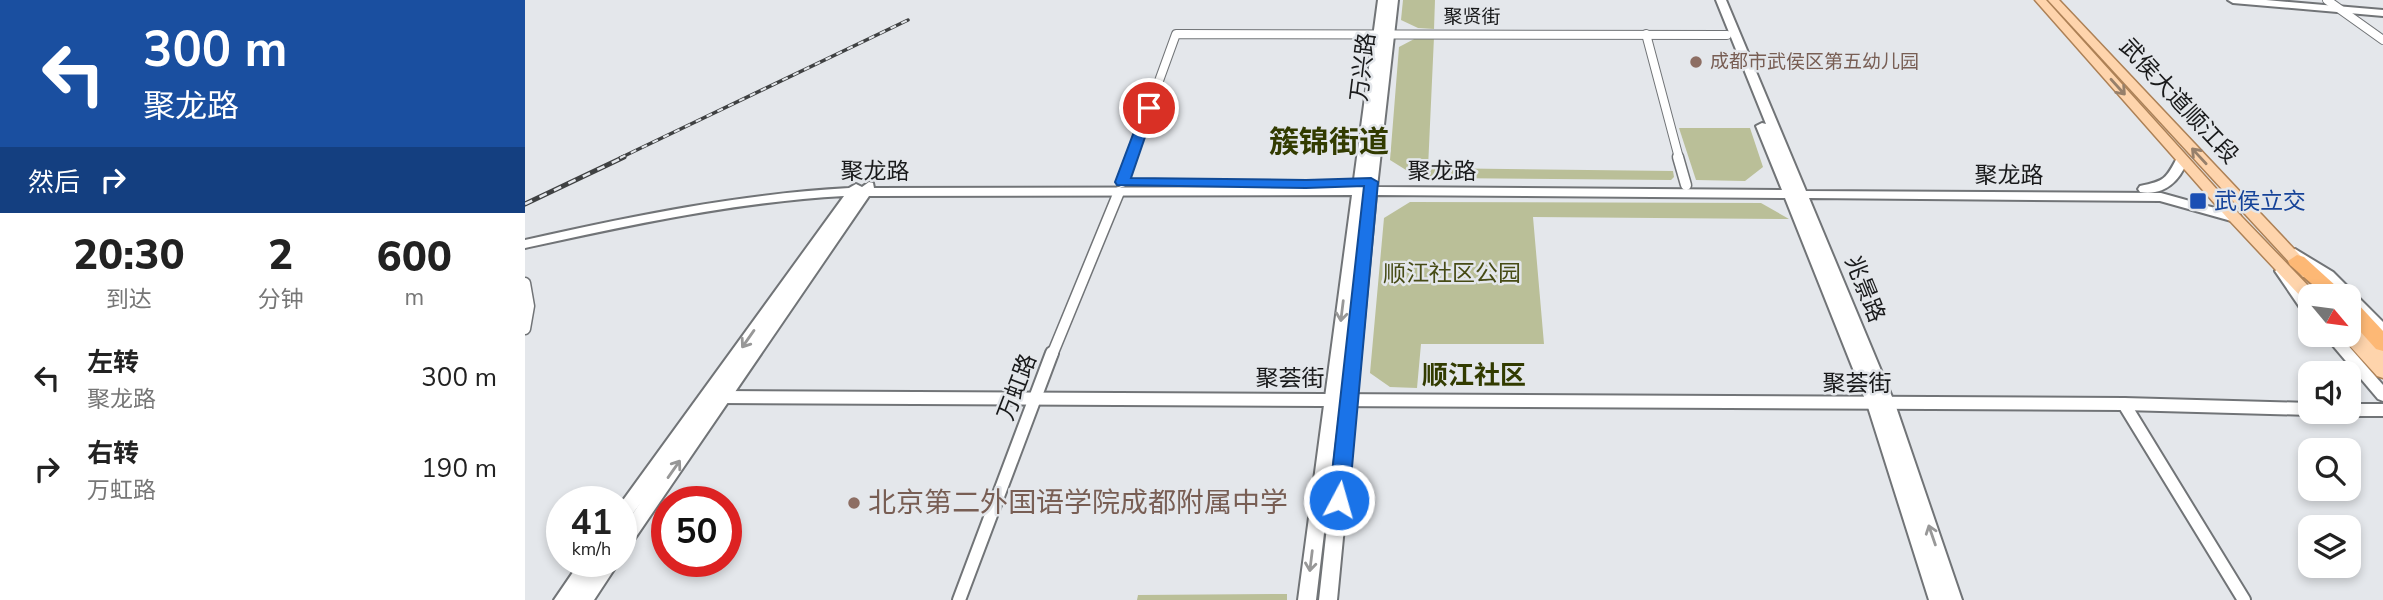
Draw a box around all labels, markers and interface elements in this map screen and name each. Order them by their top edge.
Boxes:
street label: 聚贤街 [1443,4,1501,30]
text: 300 m [143,16,287,83]
icon: left [28,28,119,119]
street label: 万兴路 [1343,31,1383,103]
street label: 武侯大道顺江段 [2113,32,2245,170]
place label: 成都市武侯区第五幼儿园 [1710,49,1919,75]
marker: 成都市武侯区第五幼儿园 [1688,54,1704,70]
pin [1119,78,1179,138]
one-way arrow [2110,78,2126,96]
text: 聚龙路 [143,85,239,128]
icon: arrive [1130,89,1168,127]
district label: 簇锦街道 [1269,122,1389,163]
one-way arrow [2191,148,2208,165]
street label: 聚龙路 [841,156,910,187]
street label: 聚龙路 [1408,156,1477,187]
street label: 聚龙路 [1975,160,2044,191]
icon: right [94,161,132,199]
text: 然后 [28,165,80,200]
place label: 武侯立交 [2214,186,2306,217]
marker: 武侯立交 [2188,191,2208,211]
text: 20:30 [73,227,185,284]
text: 2 [268,227,293,284]
text: 600 [376,229,452,286]
street label: 兆景路 [1838,251,1892,327]
park label: 顺江社区公园 [1383,258,1521,289]
text: m [404,282,424,313]
text: 到达 [106,284,152,315]
text: 分钟 [258,284,304,315]
north arrow [2298,284,2361,346]
map controls [2298,284,2361,578]
one-way arrow [1336,299,1349,321]
one-way arrow [741,329,755,348]
text: 左转 [87,345,139,380]
street label: 万虹路 [990,349,1044,425]
district label: 顺江社区 [1422,358,1526,393]
icon: left [28,359,66,397]
text: 300 m [421,360,497,395]
button: sound [2298,361,2361,424]
street label: 聚荟街 [1256,363,1325,394]
street label: 聚荟街 [1823,368,1892,399]
text: 聚龙路 [87,384,156,415]
text: 右转 [87,436,139,471]
button: search [2298,438,2361,501]
icon: right [28,450,66,488]
text: 190 m [421,451,497,486]
one-way arrow [667,460,681,479]
position arrow [1302,463,1376,537]
text: 万虹路 [87,475,156,506]
place label: 北京第二外国语学院成都附属中学 [868,484,1288,522]
speed limit sign: 50 [651,486,742,577]
marker: 北京第二外国语学院成都附属中学 [846,495,862,511]
text: 41 [570,499,613,546]
button: layers [2298,515,2361,578]
one-way arrow [1925,525,1937,547]
text: km/h [572,537,611,561]
one-way arrow [1305,549,1318,572]

